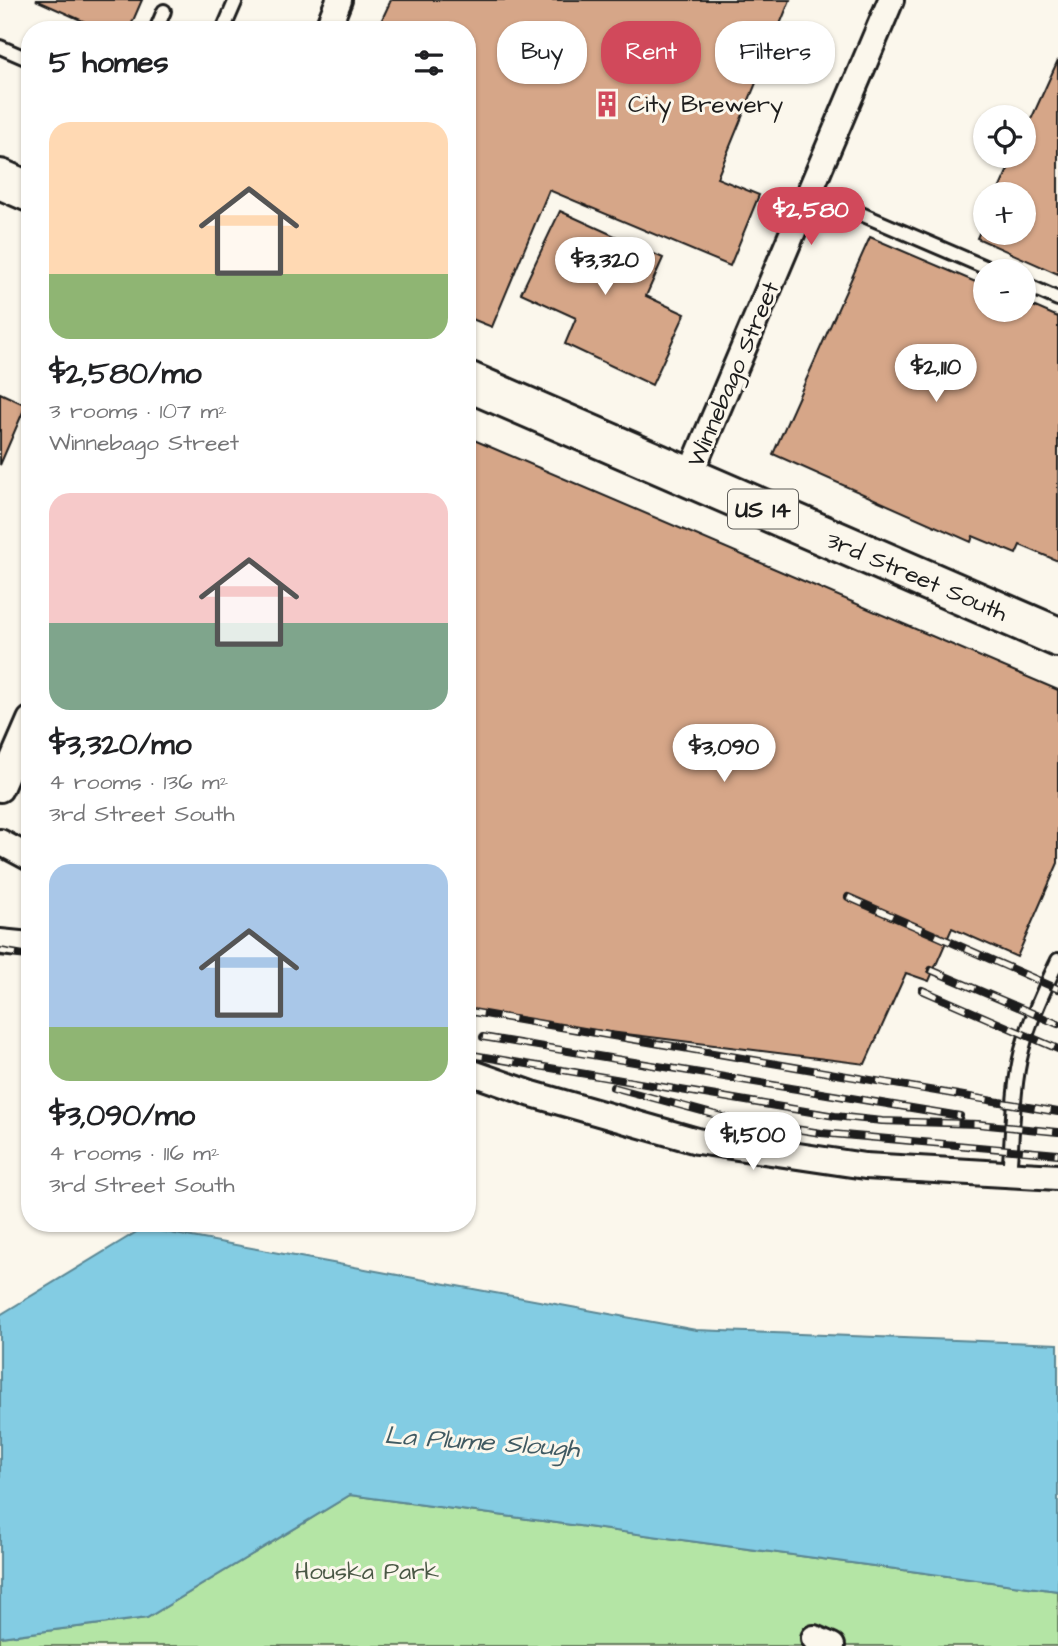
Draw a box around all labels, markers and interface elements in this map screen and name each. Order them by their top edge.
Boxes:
chip: Buy [497,21,587,84]
chip: Rent [601,21,701,84]
chip: Filters [715,21,835,84]
text: 5 homes [49,42,169,84]
icon: filters [410,44,448,82]
place label: City Brewery [628,88,783,123]
building icon: City Brewery [592,89,622,119]
map controls [973,105,1036,322]
button: locate [973,105,1036,168]
icon: home [186,168,312,294]
button: + [973,182,1036,245]
pin: $2,580 [754,188,868,247]
text: $2,580 [773,194,849,226]
pin: $3,320 [548,238,662,297]
text: $3,320 [571,244,639,276]
button: − [973,259,1036,322]
street label: Winnebago Street [680,276,789,473]
pin: $2,110 [879,344,993,404]
text: $2,110 [911,351,961,383]
text: $2,580/mo [49,353,202,395]
text: 3 rooms · 107 m² [49,395,227,427]
text: Winnebago Street [49,427,239,459]
road number: US 14 [728,489,798,528]
street label: 3rd Street South [821,523,1013,630]
icon: home [186,539,312,665]
text: $3,320/mo [49,724,192,766]
pin: $3,090 [667,724,781,784]
text: $3,090 [689,731,759,763]
text: 4 rooms · 136 m² [49,766,228,798]
text: 3rd Street South [49,798,235,830]
icon: home [186,910,312,1036]
text: $3,090/mo [49,1095,195,1137]
pin: $1,500 [696,1112,810,1172]
text: $1,500 [720,1119,786,1151]
text: 4 rooms · 116 m² [49,1137,220,1169]
text: 3rd Street South [49,1169,235,1201]
water label: La Plume Slough [383,1417,582,1468]
park label: Houska Park [295,1555,439,1589]

